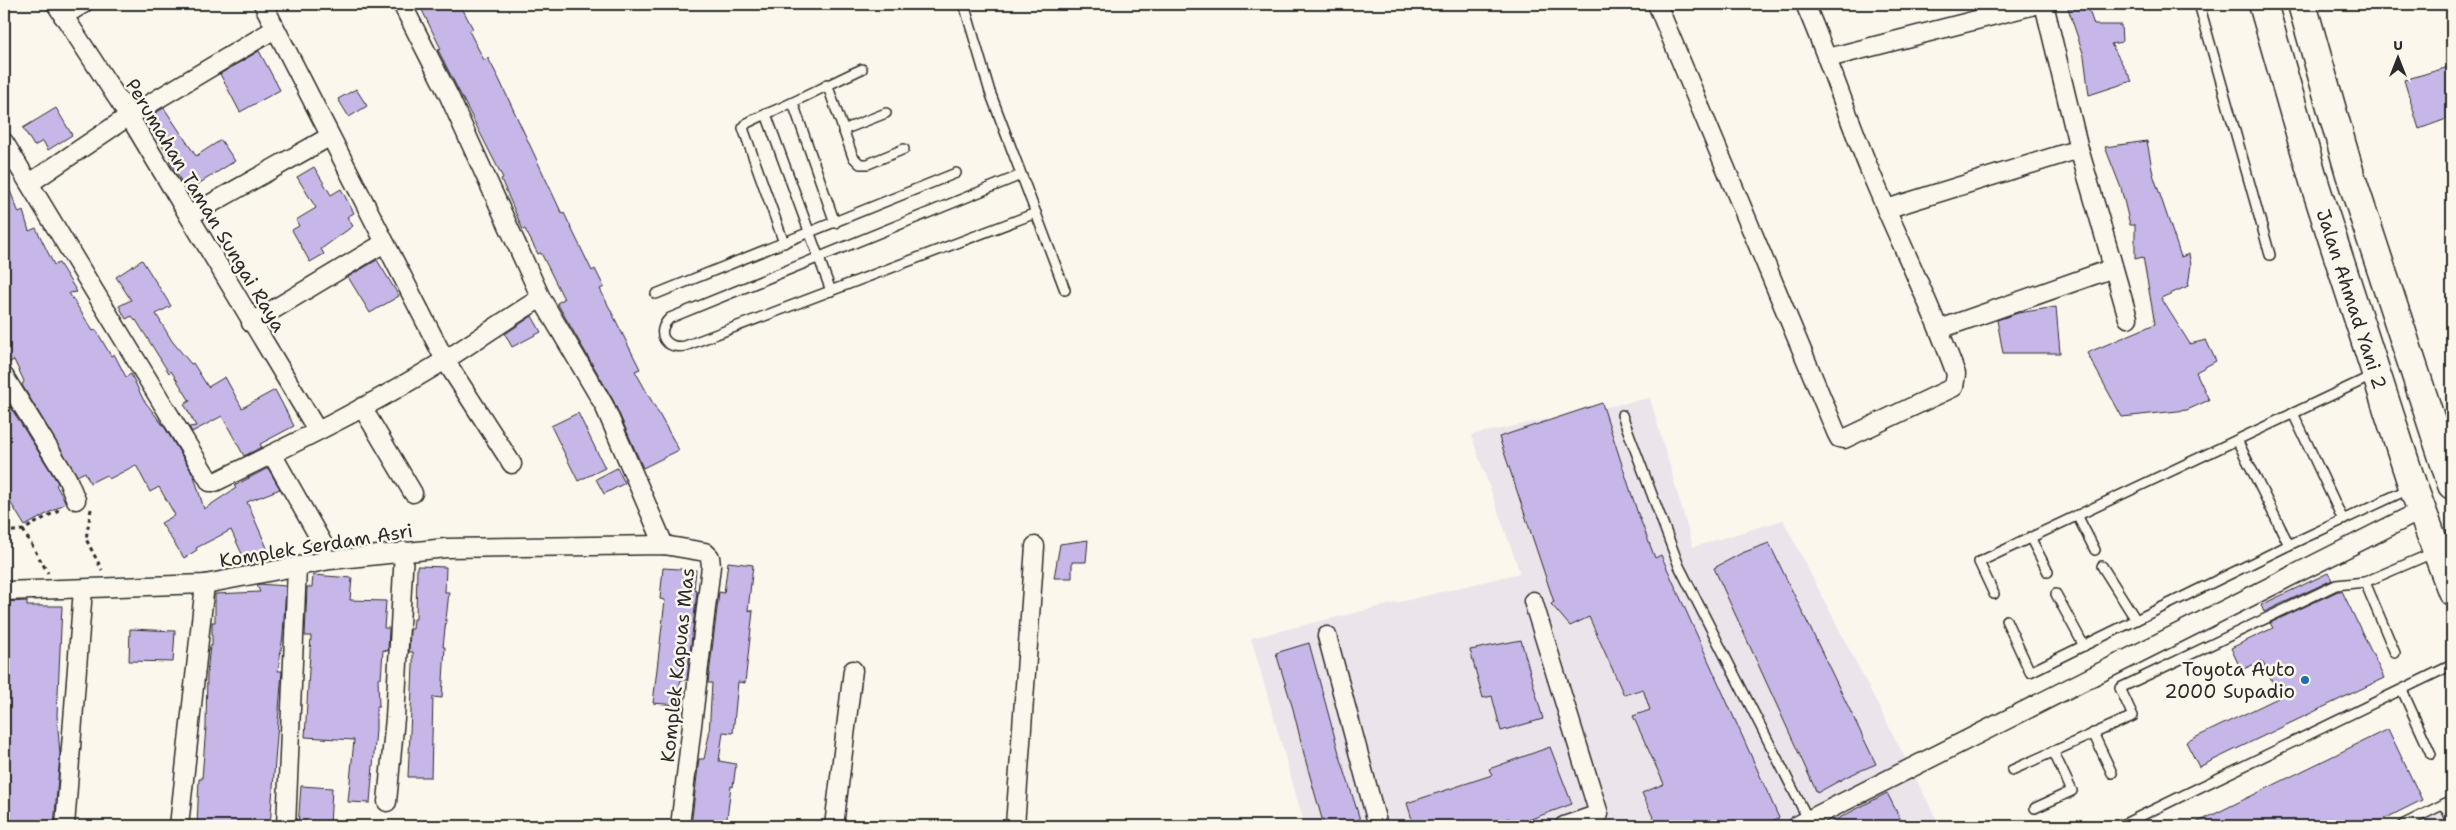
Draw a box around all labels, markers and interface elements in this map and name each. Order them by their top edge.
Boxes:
north arrow [2374,32,2424,82]
text: U [2393,36,2403,54]
street label: Perumahan Taman Sungai Raya [120,74,291,337]
street label: Jalan Ahmad Yani 2 [2311,206,2393,393]
street label: Komplek Serdam Asri [218,518,415,573]
street label: Komplek Kapuas Mas [655,566,700,764]
place label: Toyota Auto 2000 Supadio [2164,657,2295,704]
marker: Toyota Auto 2000 Supadio [2299,674,2311,686]

